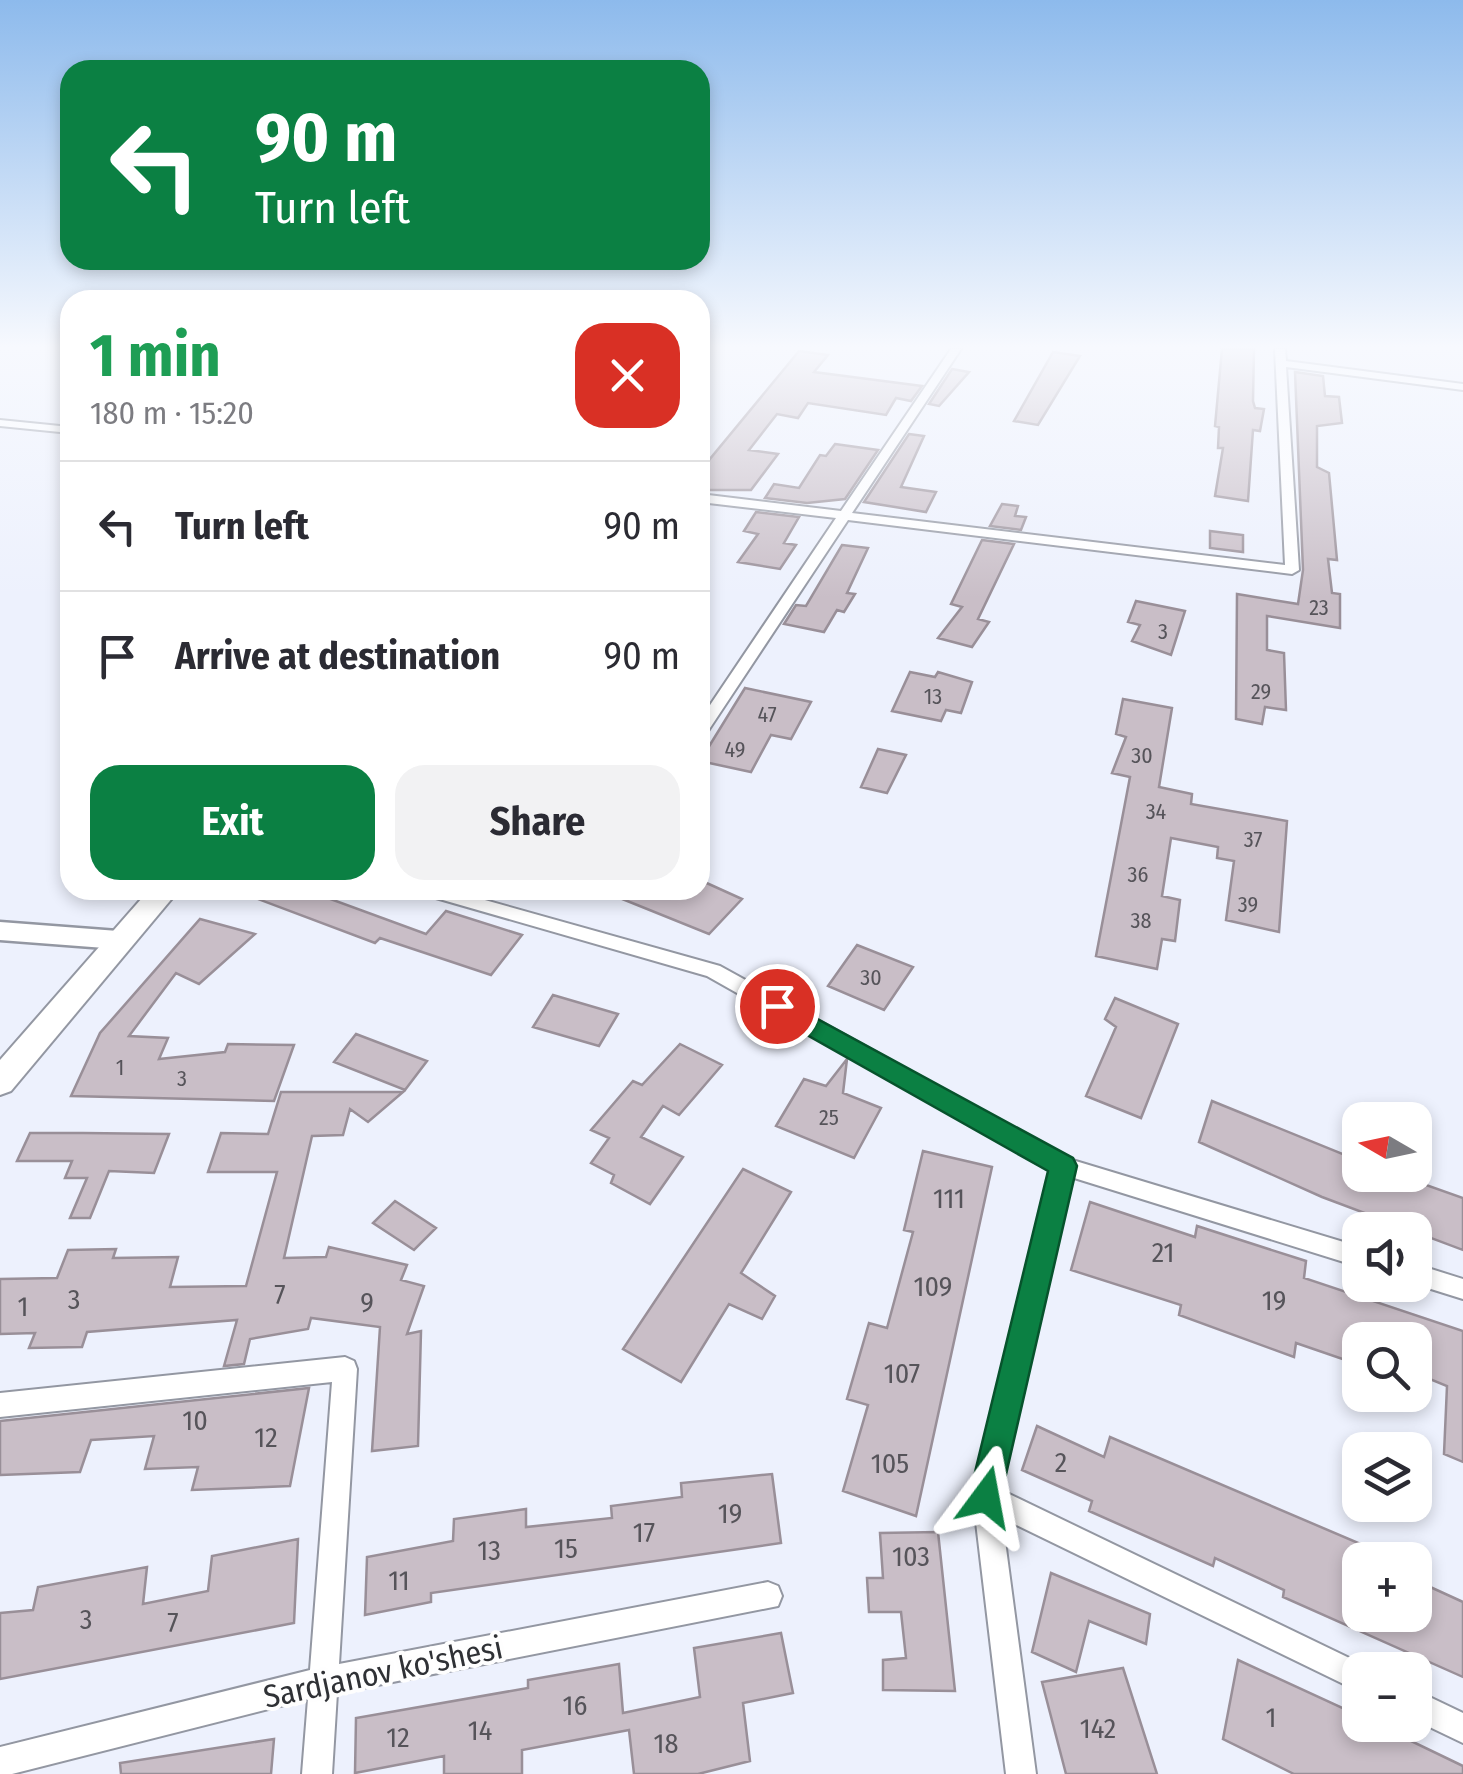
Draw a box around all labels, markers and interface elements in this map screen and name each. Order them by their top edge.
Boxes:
text: 90 m [255,96,397,180]
icon: left [90,100,220,230]
text: Turn left [255,181,410,235]
text: 1 min [90,320,221,392]
button: close [575,323,680,428]
text: 180 m · 15:20 [90,394,254,432]
icon: left [90,499,145,554]
text: Turn left [175,503,309,549]
text: 90 m [604,503,680,549]
house number: 23 [1309,594,1329,621]
house number: 3 [1158,618,1168,645]
icon: arrive [90,629,145,684]
text: Arrive at destination [175,633,500,679]
text: 90 m [604,633,680,679]
house number: 29 [1251,678,1271,705]
house number: 13 [924,683,942,710]
house number: 47 [757,701,777,728]
house number: 49 [725,736,745,763]
house number: 30 [1131,742,1153,769]
button: Exit [90,765,375,880]
button: Share [395,765,680,880]
house number: 34 [1146,798,1167,825]
house number: 37 [1244,826,1262,853]
house number: 36 [1128,861,1149,888]
house number: 39 [1238,891,1258,918]
house number: 38 [1131,907,1151,934]
pin [735,964,820,1049]
house number: 30 [860,964,882,991]
icon: arrive [750,979,805,1034]
house number: 1 [116,1054,124,1081]
house number: 3 [177,1065,187,1092]
north arrow [1342,1102,1432,1192]
map controls [1342,1102,1432,1742]
house number: 25 [819,1104,839,1131]
house number: 111 [933,1182,965,1215]
button: sound [1342,1212,1432,1302]
house number: 21 [1152,1236,1174,1269]
house number: 109 [914,1270,952,1303]
house number: 7 [274,1278,286,1311]
house number: 3 [68,1283,80,1316]
house number: 19 [1262,1284,1286,1317]
house number: 9 [360,1286,374,1319]
house number: 1 [18,1290,28,1323]
button: search [1342,1322,1432,1412]
house number: 107 [884,1357,920,1390]
house number: 10 [182,1404,208,1437]
house number: 12 [254,1421,278,1454]
button: layers [1342,1432,1432,1522]
position arrow [934,1445,1038,1549]
house number: 2 [1055,1446,1067,1479]
house number: 105 [871,1447,909,1480]
house number: 19 [718,1497,742,1530]
house number: 17 [633,1516,655,1549]
house number: 15 [554,1532,578,1565]
house number: 13 [477,1534,501,1567]
house number: 103 [892,1540,930,1573]
button: + [1342,1542,1432,1632]
house number: 11 [388,1564,410,1597]
house number: 3 [80,1603,92,1636]
house number: 7 [167,1606,179,1639]
street label: Sardjanov ko'shesi [260,1628,506,1716]
button: − [1342,1652,1432,1742]
house number: 16 [563,1689,587,1722]
house number: 1 [1266,1701,1276,1734]
house number: 142 [1080,1712,1116,1745]
house number: 14 [468,1714,492,1747]
house number: 12 [386,1721,410,1754]
house number: 18 [654,1727,678,1760]

